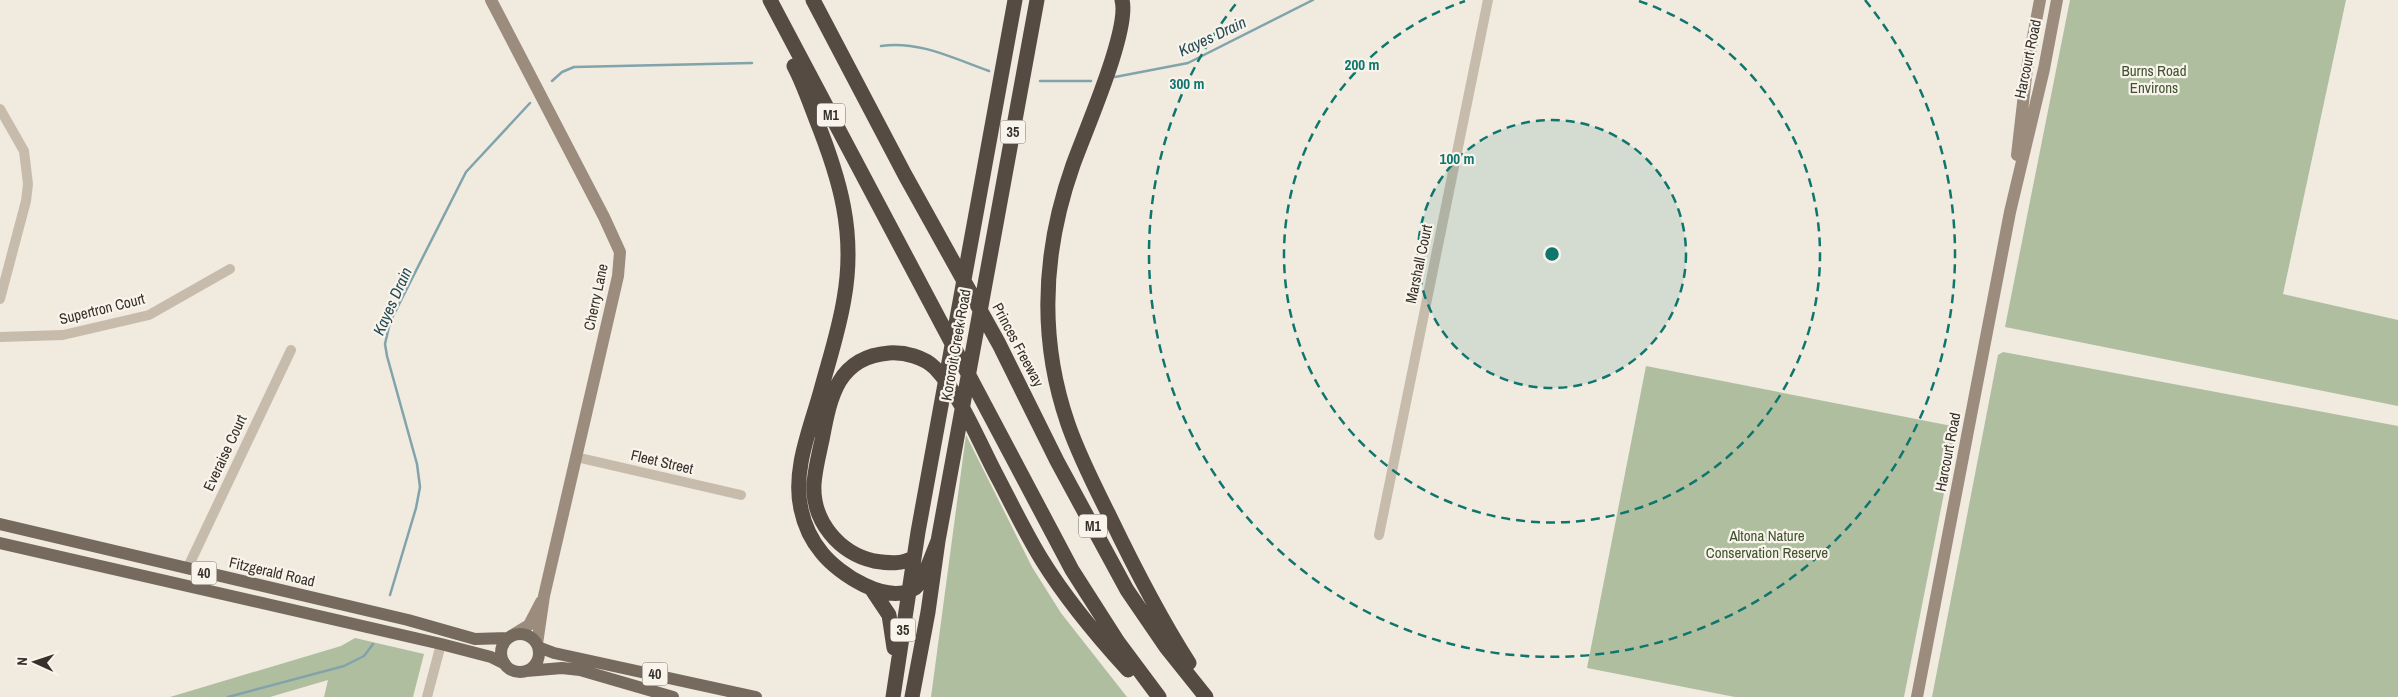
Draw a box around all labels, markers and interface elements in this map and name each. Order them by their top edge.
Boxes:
water label: Kayes Drain [1175,11,1249,61]
street label: Harcourt Road [2009,18,2046,100]
text: 200 m [1345,54,1379,75]
park label: Burns Road Environs [2122,60,2186,98]
text: 300 m [1170,73,1204,94]
road number: M1 [817,104,845,126]
road number: 35 [1000,120,1026,144]
text: 100 m [1440,148,1474,169]
street label: Marshall Court [1400,222,1437,305]
centre of rings [1543,245,1561,263]
street label: Cherry Lane [578,261,613,332]
water label: Kayes Drain [367,264,417,338]
street label: Supertron Court [57,288,147,329]
street label: Kororoit Creek Road [935,288,976,402]
street label: Princes Freeway [988,299,1050,391]
street label: Everaise Court [198,411,252,494]
street label: Harcourt Road [1930,411,1965,493]
street label: Fleet Street [629,444,696,479]
road number: M1 [1079,514,1107,538]
park label: Altona Nature Conservation Reserve [1706,525,1828,563]
street label: Fitzgerald Road [227,551,317,592]
road number: 40 [192,562,216,584]
road number: 35 [890,618,916,642]
north arrow [10,637,60,687]
text: N [13,657,31,666]
road number: 40 [642,662,668,686]

